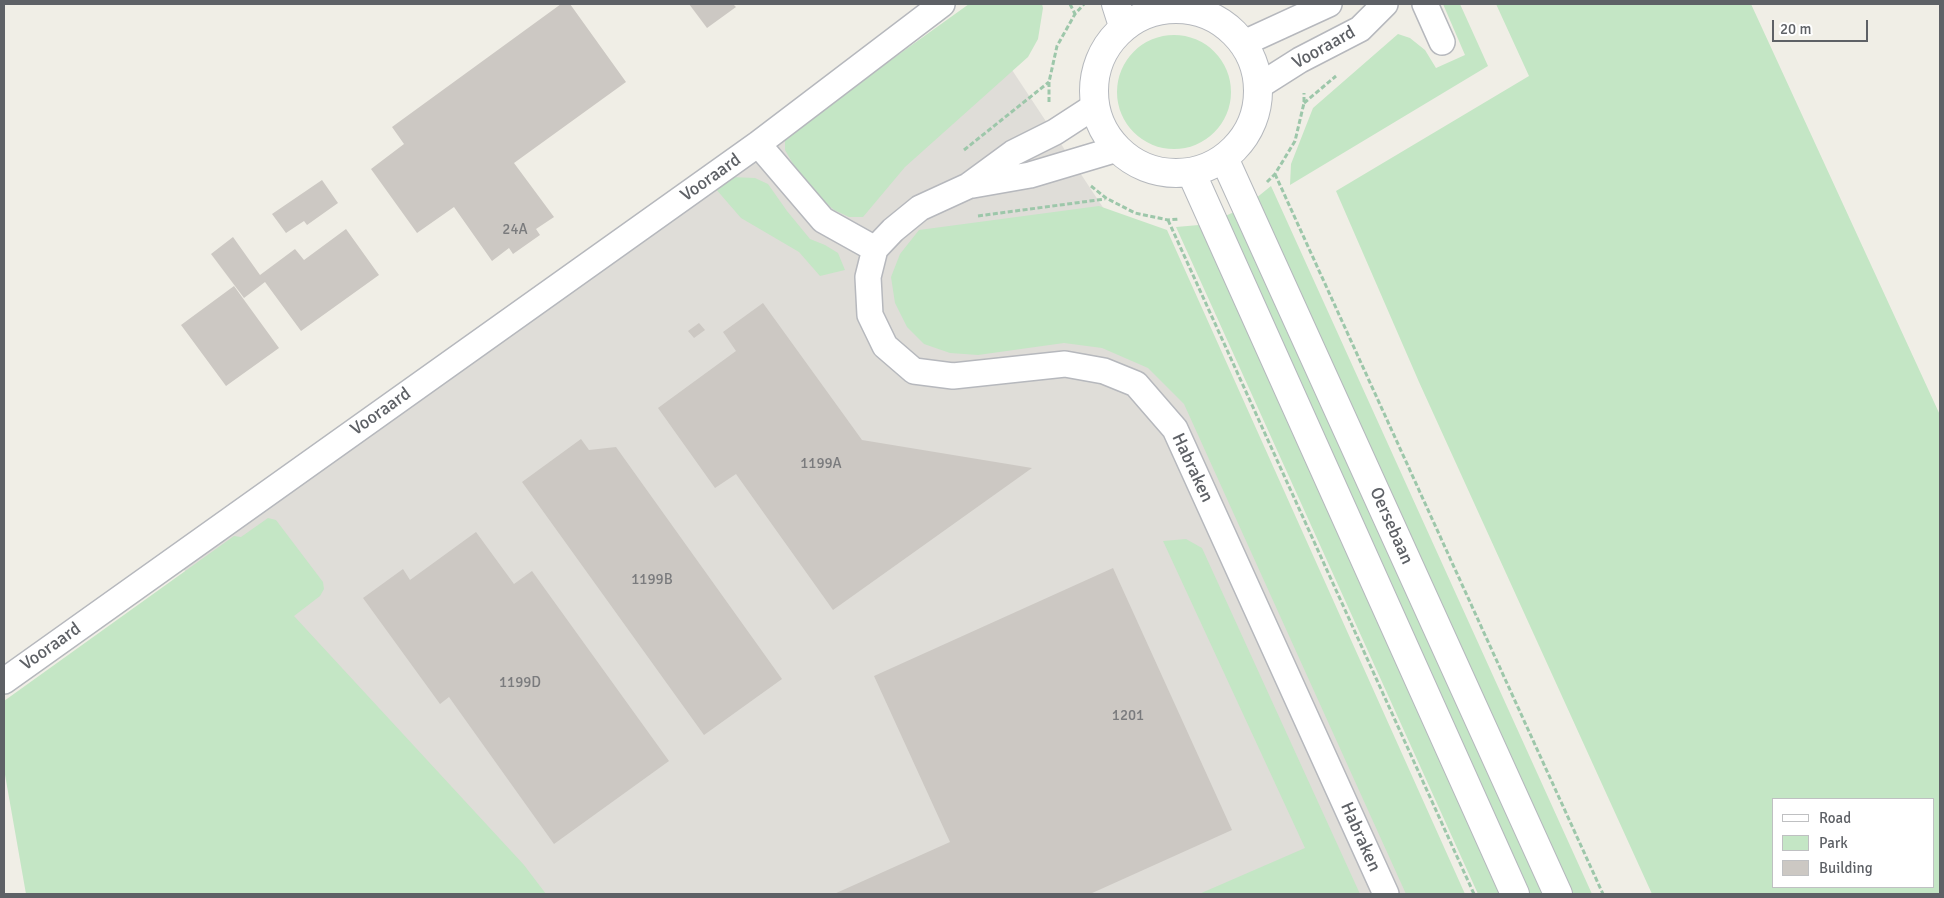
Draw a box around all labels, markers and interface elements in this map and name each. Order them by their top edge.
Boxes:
scale bar [1774,10,1870,42]
text: 20 m [1780,20,1811,38]
street label: Vooraard [1289,22,1359,74]
street label: Vooraard [677,149,745,207]
house number: 24A [502,221,528,239]
street label: Vooraard [347,383,415,441]
street label: Habraken [1167,430,1217,506]
house number: 1199A [800,455,842,473]
street label: Oersebaan [1364,484,1418,568]
house number: 1199B [631,571,673,589]
street label: Vooraard [17,618,85,676]
house number: 1199D [499,674,541,692]
house number: 1201 [1112,707,1144,725]
legend [1772,798,1934,888]
street label: Habraken [1335,799,1385,875]
text: Road [1819,809,1851,827]
text: Park [1819,834,1848,852]
text: Building [1819,859,1873,877]

